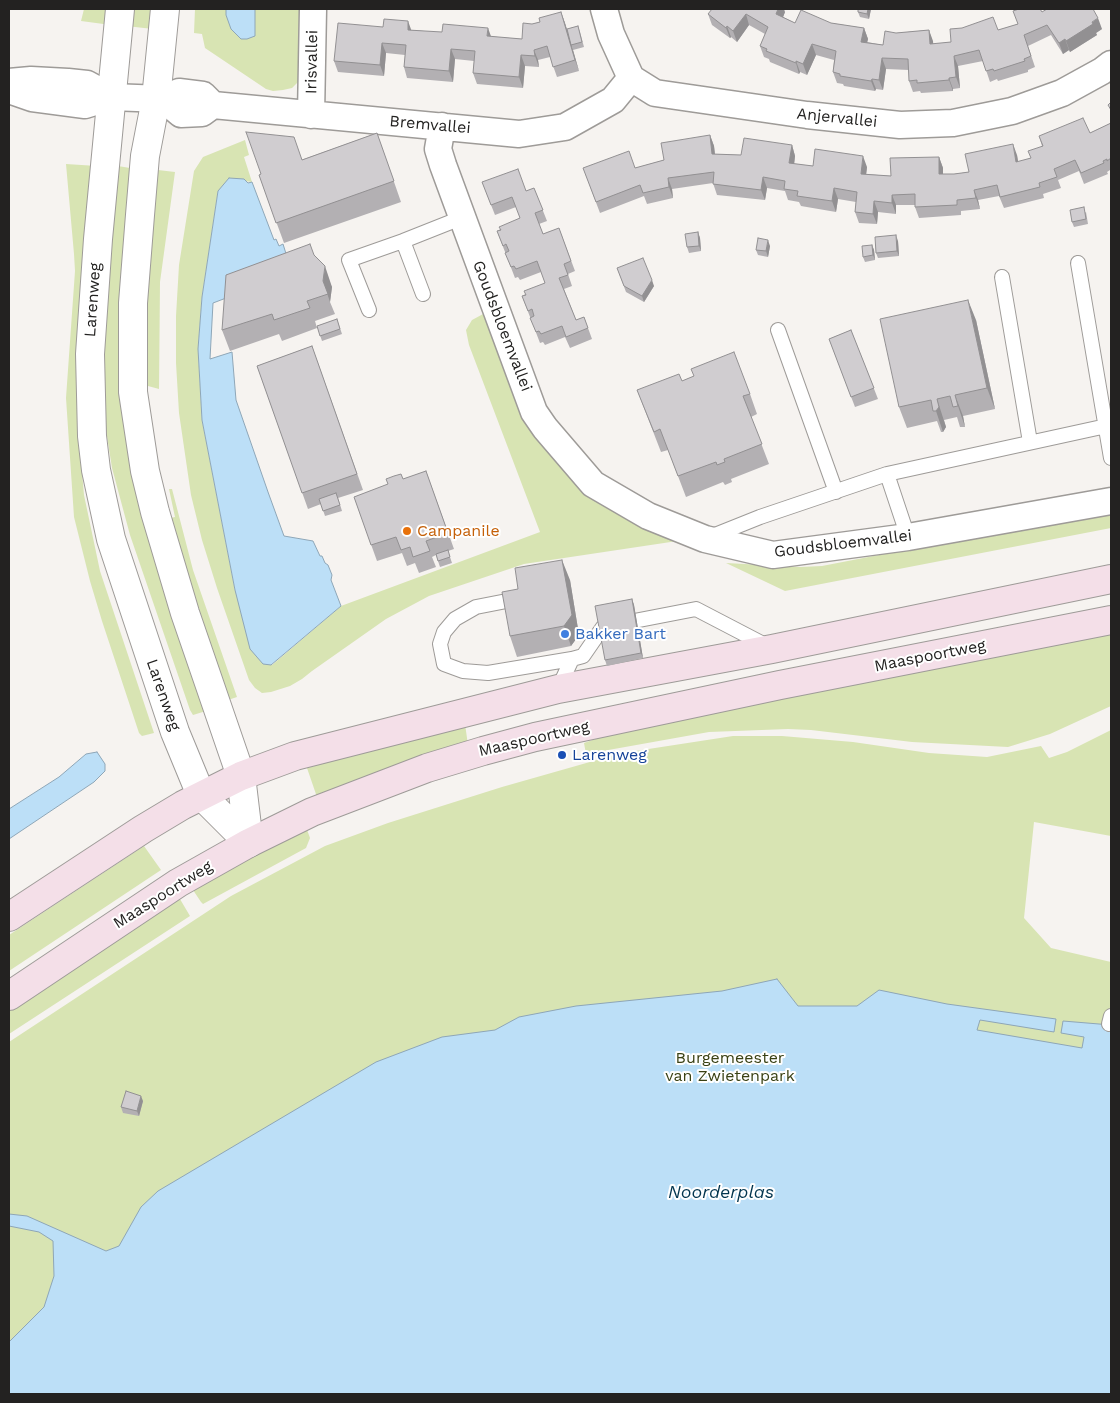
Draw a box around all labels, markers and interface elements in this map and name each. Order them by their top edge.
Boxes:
street label: Irisvallei [302,30,322,94]
street label: Anjervallei [796,104,878,132]
street label: Bremvallei [389,112,471,138]
street label: Goudsbloemvallei [468,258,536,394]
street label: Larenweg [81,262,105,338]
place label: Campanile [417,521,500,541]
marker: Campanile [401,525,413,537]
street label: Goudsbloemvallei [773,526,913,562]
place label: Bakker Bart [575,624,666,644]
marker: Bakker Bart [559,628,571,640]
street label: Maaspoortweg [873,636,987,676]
street label: Larenweg [142,657,184,733]
street label: Maaspoortweg [477,717,591,761]
place label: Larenweg [572,745,647,765]
marker: Larenweg [556,749,568,761]
street label: Maaspoortweg [110,857,216,933]
park label: Burgemeester van Zwietenpark [665,1048,795,1086]
water label: Noorderplas [668,1182,774,1204]

